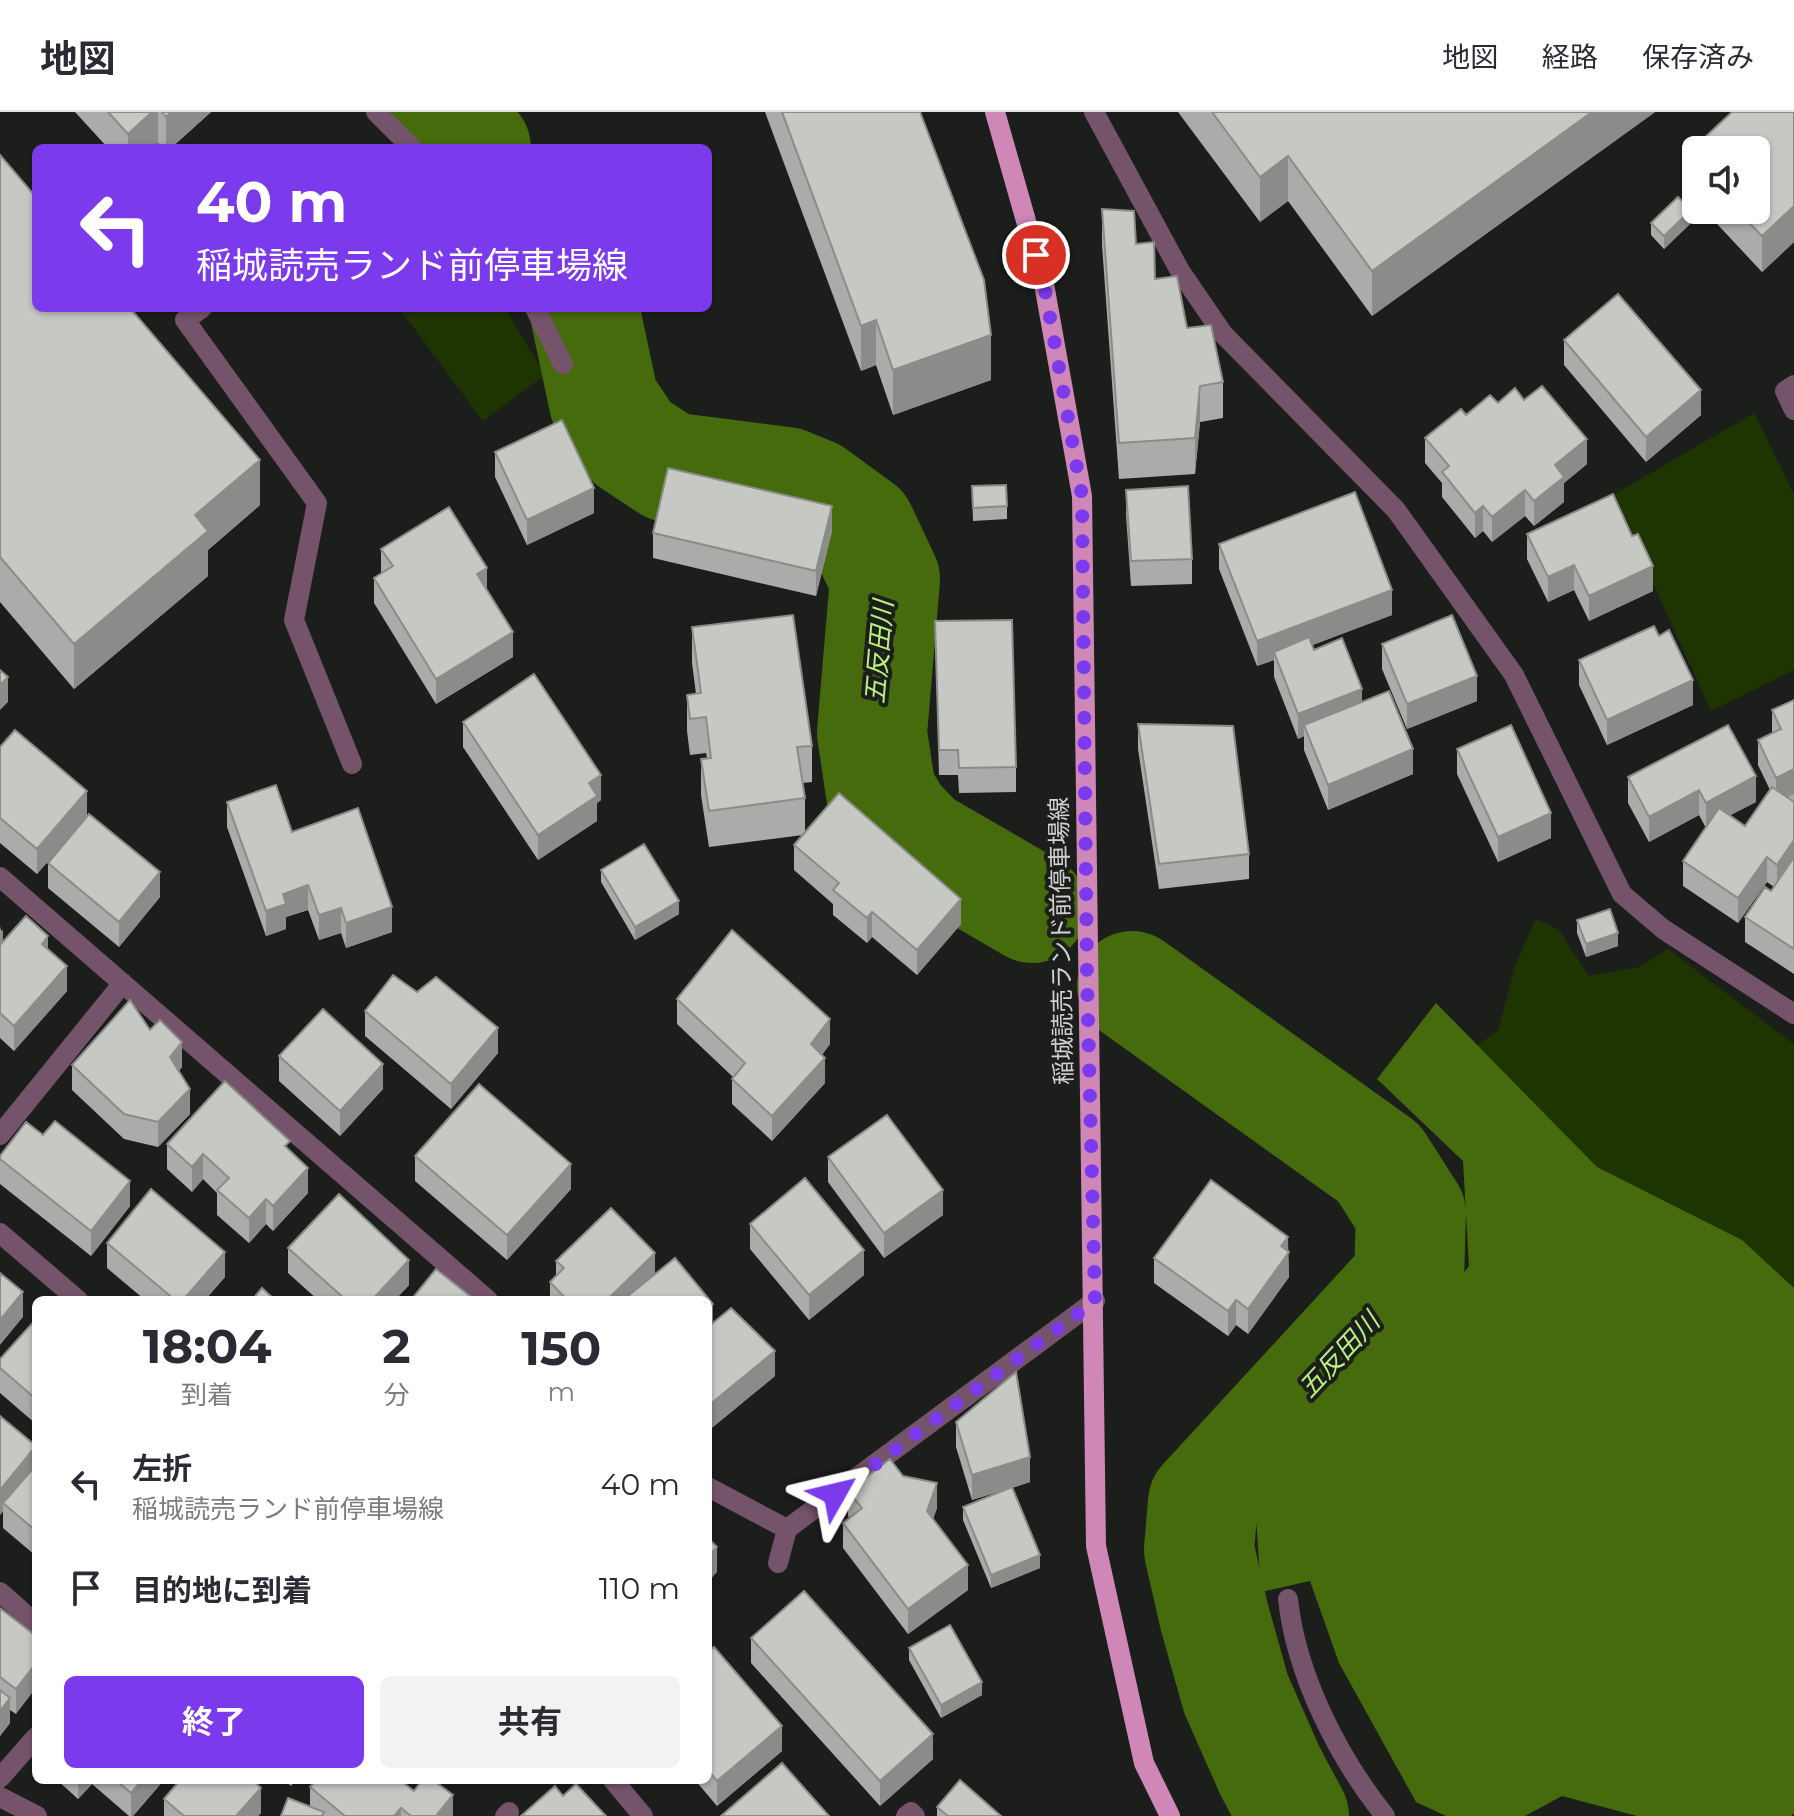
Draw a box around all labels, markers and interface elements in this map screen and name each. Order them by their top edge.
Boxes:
text: 地図 [40,35,116,82]
text: 地図 [1442,40,1498,74]
text: 経路 [1542,40,1598,74]
text: 保存済み [1642,40,1754,74]
map controls [1682,136,1770,224]
button: sound [1682,136,1770,224]
text: 40 m [196,168,347,236]
icon: left [64,176,168,280]
pin [1002,221,1070,289]
icon: arrive [1014,233,1058,277]
text: 稲城読売ランド前停車場線 [196,243,628,287]
water label: 五反田川 [859,596,900,705]
street label: 稲城読売ランド前停車場線 [1044,797,1078,1085]
water label: 五反田川 [1292,1304,1388,1404]
text: 18:04 [143,1317,271,1375]
text: 2 [382,1317,411,1375]
text: 150 [521,1319,601,1377]
text: m [547,1376,575,1408]
text: 到着 [181,1379,233,1411]
text: 分 [383,1379,409,1411]
text: 左折 [132,1450,192,1487]
position arrow [793,1452,877,1536]
icon: left [64,1462,108,1506]
text: 40 m [601,1466,680,1503]
text: 稲城読売ランド前停車場線 [132,1493,444,1525]
icon: arrive [64,1566,108,1610]
text: 110 m [599,1570,680,1607]
text: 目的地に到着 [132,1572,312,1609]
button: 終了 [64,1676,364,1768]
button: 共有 [380,1676,680,1768]

